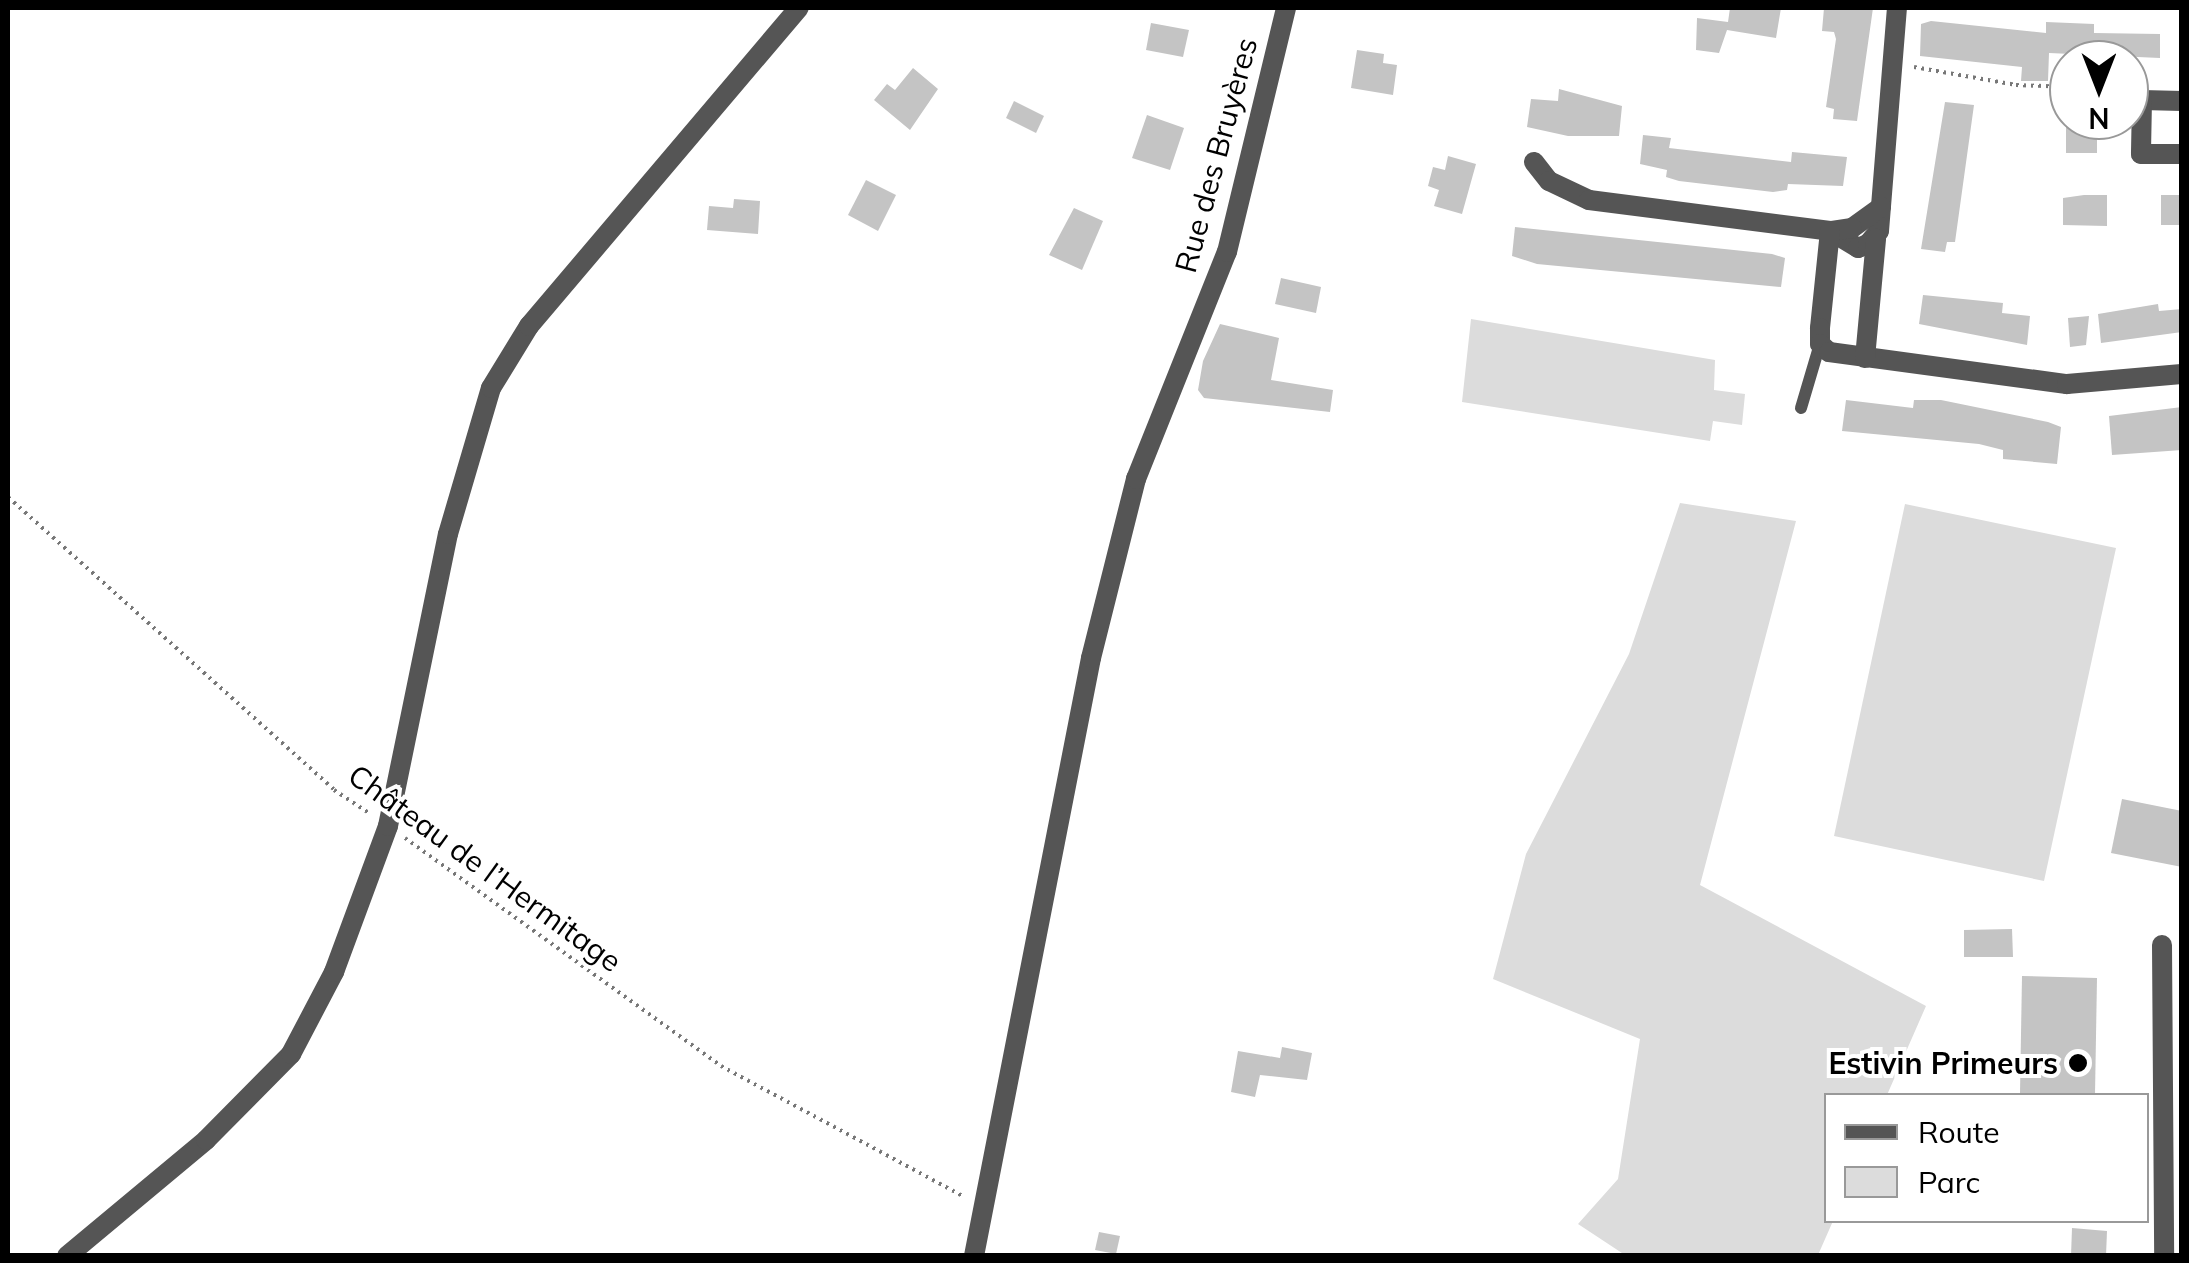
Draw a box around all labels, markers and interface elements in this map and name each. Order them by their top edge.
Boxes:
street label: Rue des Bruyères [1167,34,1265,276]
north arrow [2049,40,2149,140]
text: N [2088,101,2110,136]
street label: Château de l’Hermitage [341,757,629,979]
place label: Estivin Primeurs [1829,1045,2058,1081]
marker: Estivin Primeurs [2067,1052,2089,1074]
legend [1824,1093,2149,1223]
text: Route [1918,1113,2000,1151]
text: Parc [1918,1163,1980,1201]

